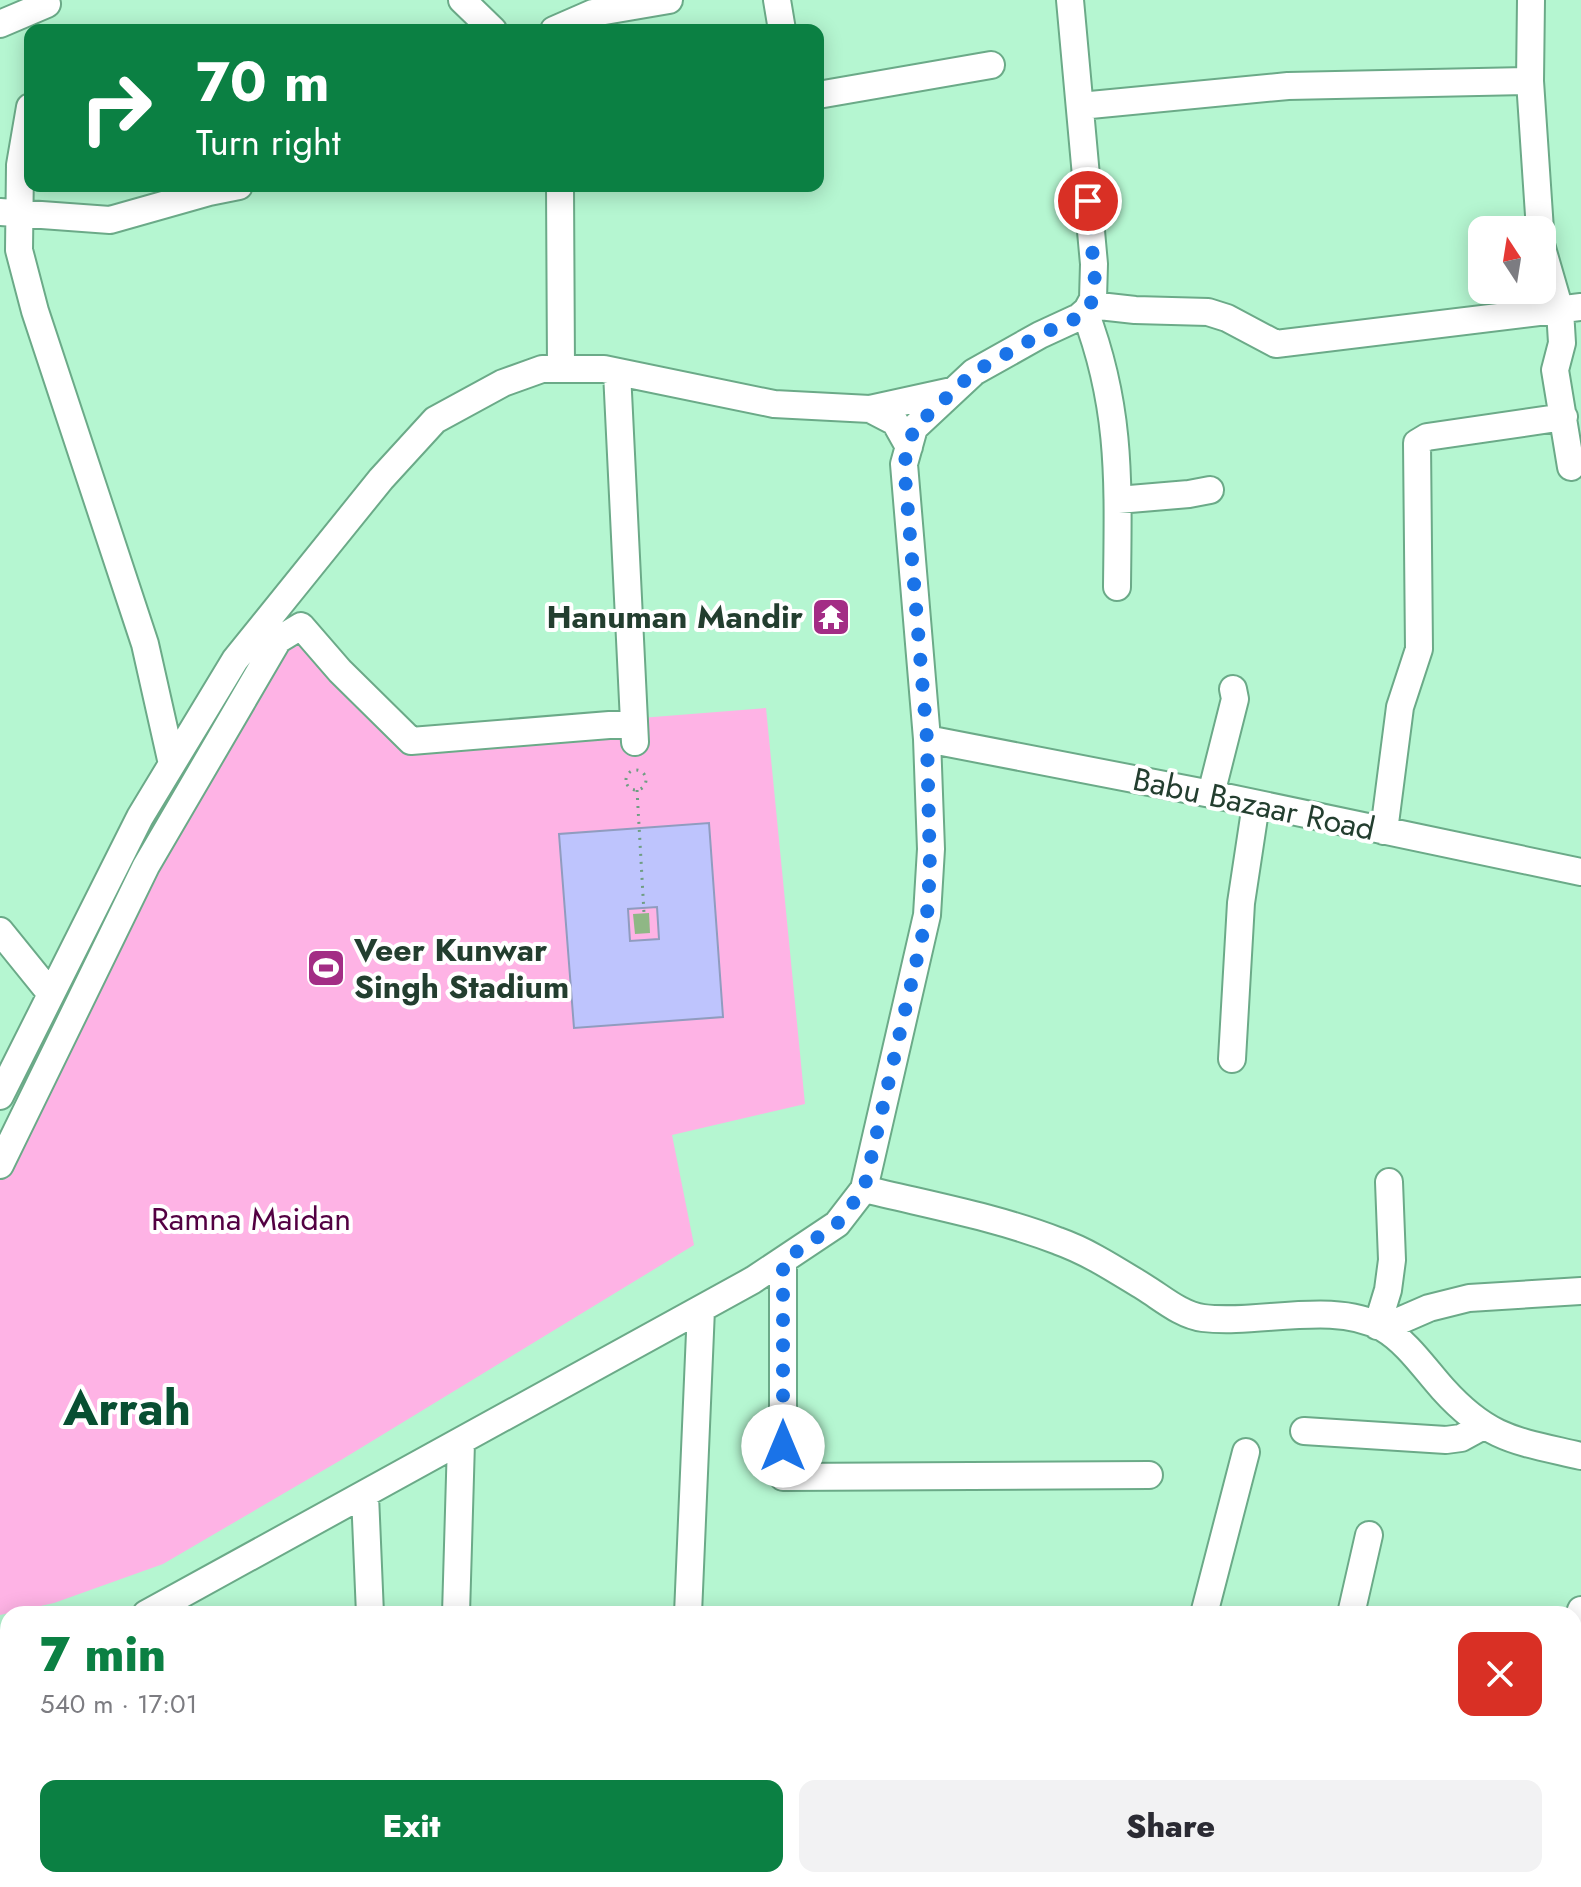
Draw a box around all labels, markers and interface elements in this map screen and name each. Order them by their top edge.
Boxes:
text: 70 m [196,41,330,122]
icon: right [64,56,168,160]
text: Turn right [196,116,341,168]
pin [1054,167,1122,235]
icon: arrive [1066,179,1110,223]
north arrow [1468,216,1556,304]
map controls [1468,216,1556,304]
place label: Hanuman Mandir [546,594,803,640]
temple icon: Hanuman Mandir [810,596,852,638]
street label: Babu Bazaar Road [1129,756,1379,852]
place label: Veer Kunwar Singh Stadium [353,927,569,1010]
sports icon: Veer Kunwar Singh Stadium [305,947,347,989]
park label: Ramna Maidan [151,1196,351,1242]
district label: Arrah [62,1374,191,1443]
position arrow [741,1404,825,1488]
text: 7 min [40,1620,166,1689]
button: close [1458,1632,1542,1716]
text: 540 m · 17:01 [40,1685,197,1723]
button: Exit [40,1780,783,1872]
button: Share [799,1780,1542,1872]

